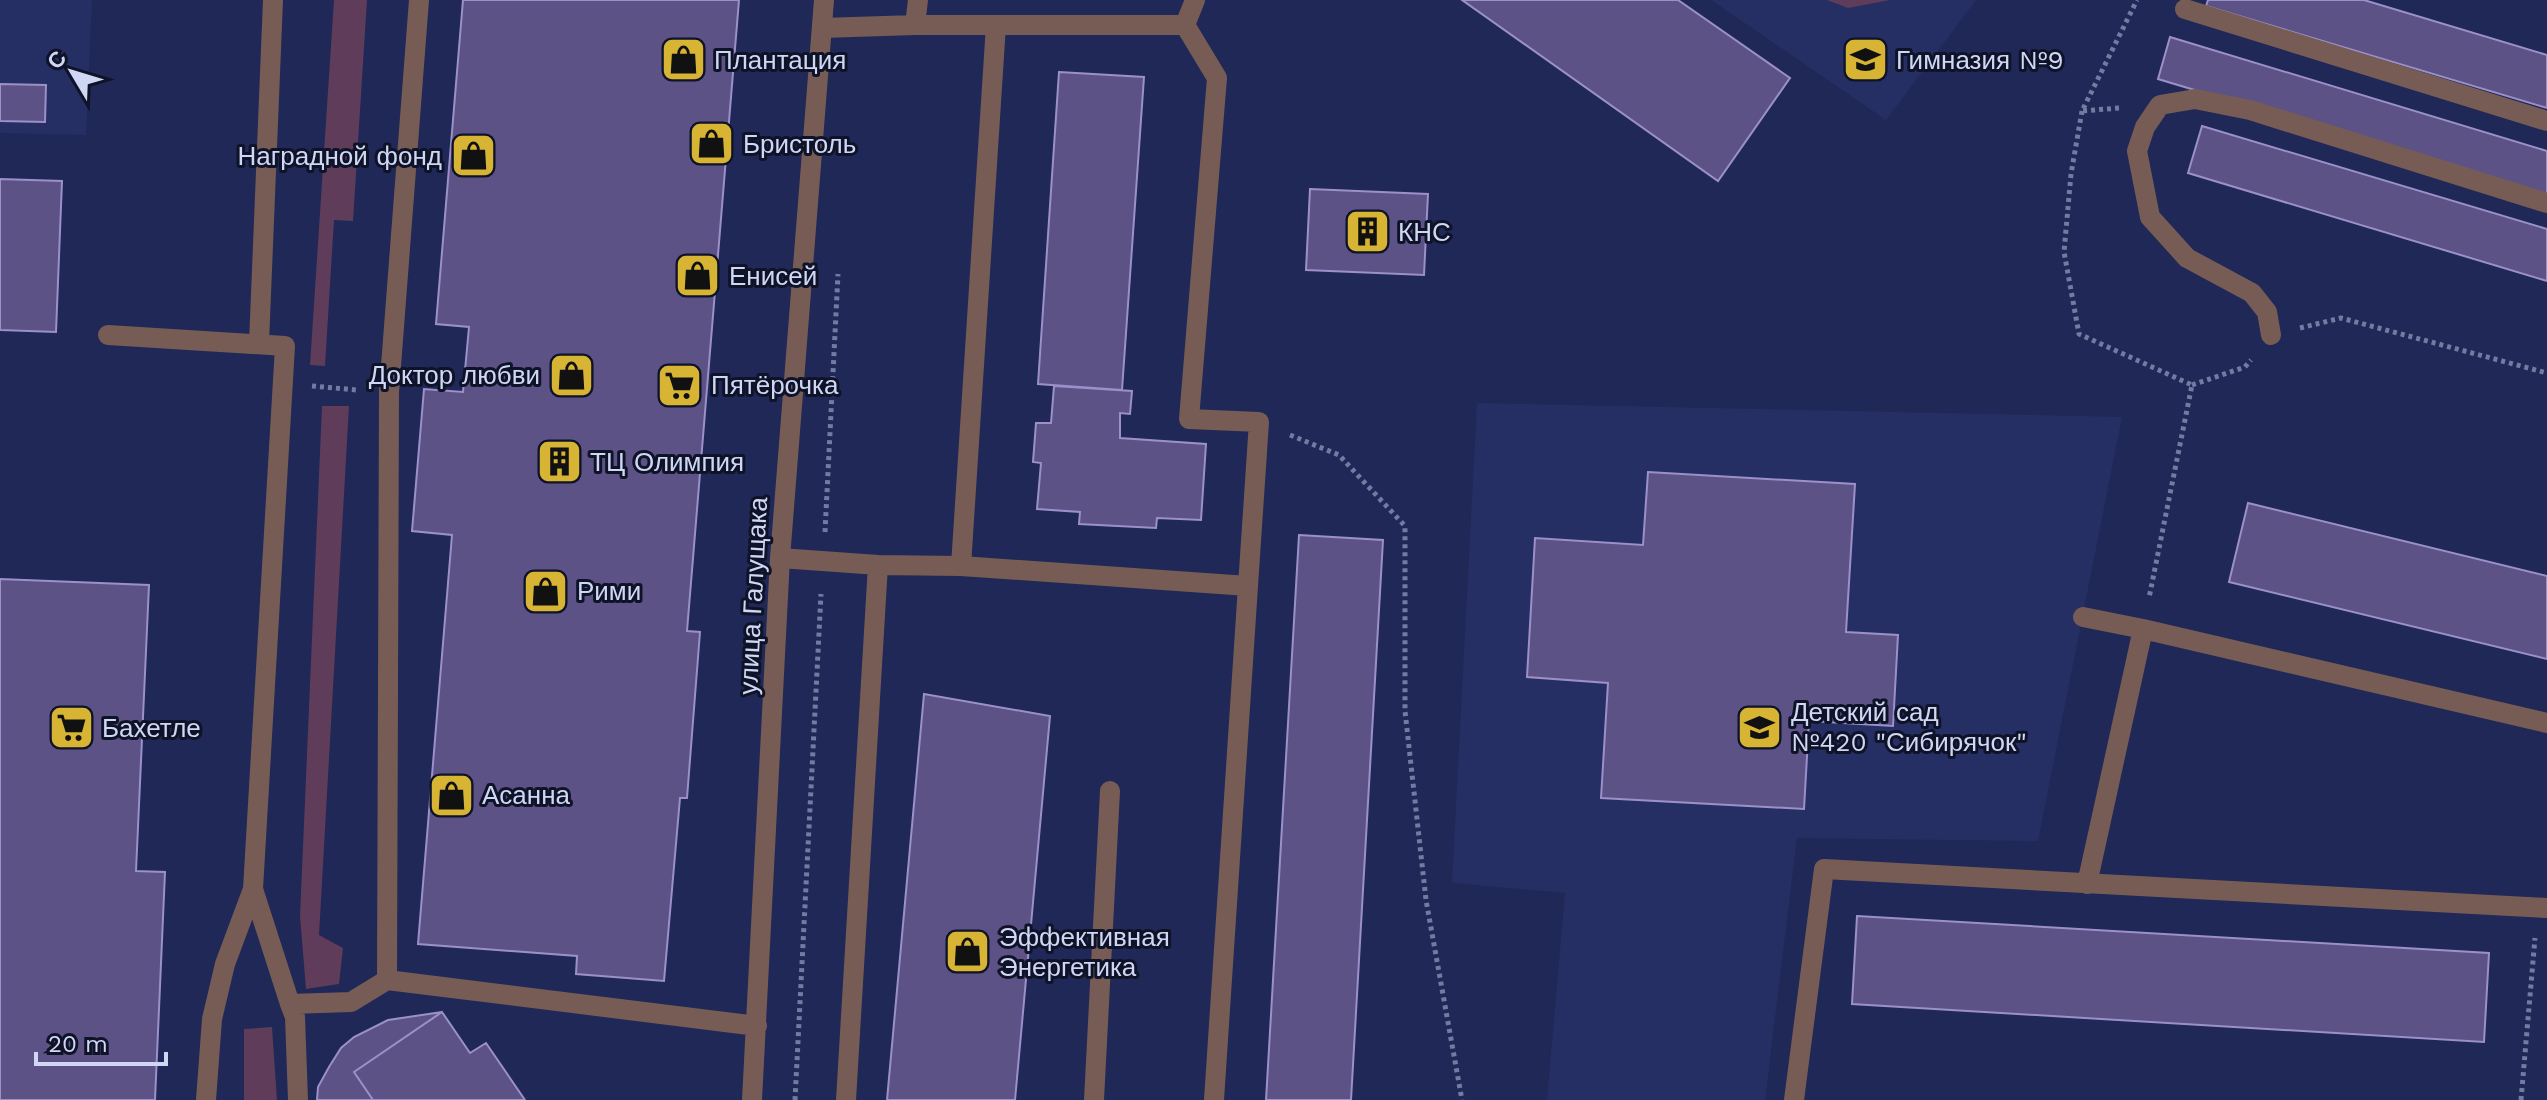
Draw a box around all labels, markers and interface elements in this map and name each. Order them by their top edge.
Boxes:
north arrow [32,32,112,112]
shop icon: Плантация [659,36,707,84]
school or university icon: Гимназия №9 [1841,36,1889,84]
place label: Плантация [714,45,846,75]
place label: Гимназия №9 [1896,45,2063,75]
text: С [42,46,71,74]
shop icon: Бристоль [688,120,736,168]
place label: Бристоль [743,129,856,159]
shop icon: Наградной фонд [449,132,497,180]
place label: Наградной фонд [238,141,442,171]
building icon: КНС [1343,208,1391,256]
place label: КНС [1398,217,1451,247]
shop icon: Енисей [674,252,722,300]
place label: Енисей [729,261,817,291]
shop icon: Доктор любви [547,351,595,399]
place label: Доктор любви [369,360,540,390]
supermarket icon: Пятёрочка [656,361,704,409]
place label: Пятёрочка [711,370,839,400]
building icon: ТЦ Олимпия [535,438,583,486]
place label: ТЦ Олимпия [590,447,744,477]
street label: улица Галущака [733,496,773,696]
shop icon: Рими [522,567,570,615]
place label: Рими [577,576,641,606]
place label: Детский сад №420 "Сибирячок" [1791,697,2027,757]
school or university icon: Детский сад №420 "Сибирячок" [1736,703,1784,751]
supermarket icon: Бахетле [47,704,95,752]
place label: Бахетле [102,713,201,743]
shop icon: Асанна [427,771,475,819]
place label: Асанна [482,780,571,810]
place label: Эффективная Энергетика [999,922,1170,982]
shop icon: Эффективная Энергетика [944,928,992,976]
scale bar [36,1016,166,1066]
text: 20 m [48,1030,108,1058]

